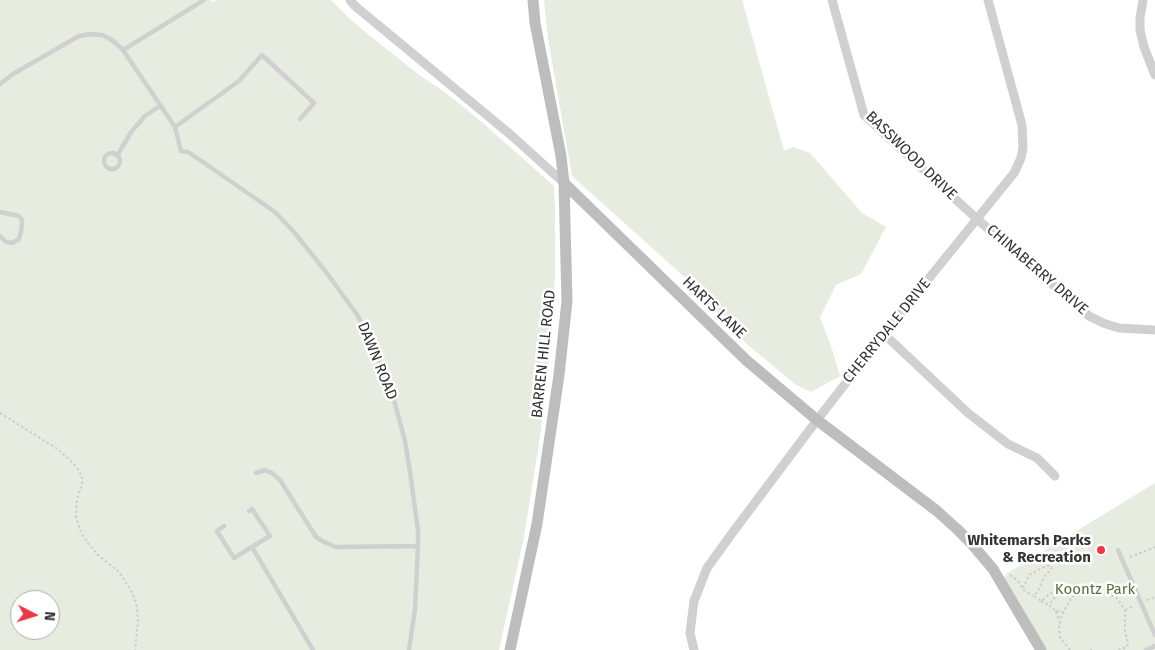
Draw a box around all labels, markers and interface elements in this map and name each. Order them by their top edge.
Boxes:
street label: BASSWOOD DRIVE [862,108,960,204]
street label: CHINABERRY DRIVE [983,221,1091,319]
street label: HARTS LANE [678,273,750,343]
street label: CHERRYDALE DRIVE [839,275,935,387]
street label: BARREN HILL ROAD [528,289,560,419]
street label: DAWN ROAD [353,320,401,402]
place label: Whitemarsh Parks & Recreation [968,532,1091,567]
marker: Whitemarsh Parks & Recreation [1095,544,1107,556]
park label: Koontz Park [1055,581,1135,599]
north arrow [10,590,60,640]
text: N [41,611,58,622]

